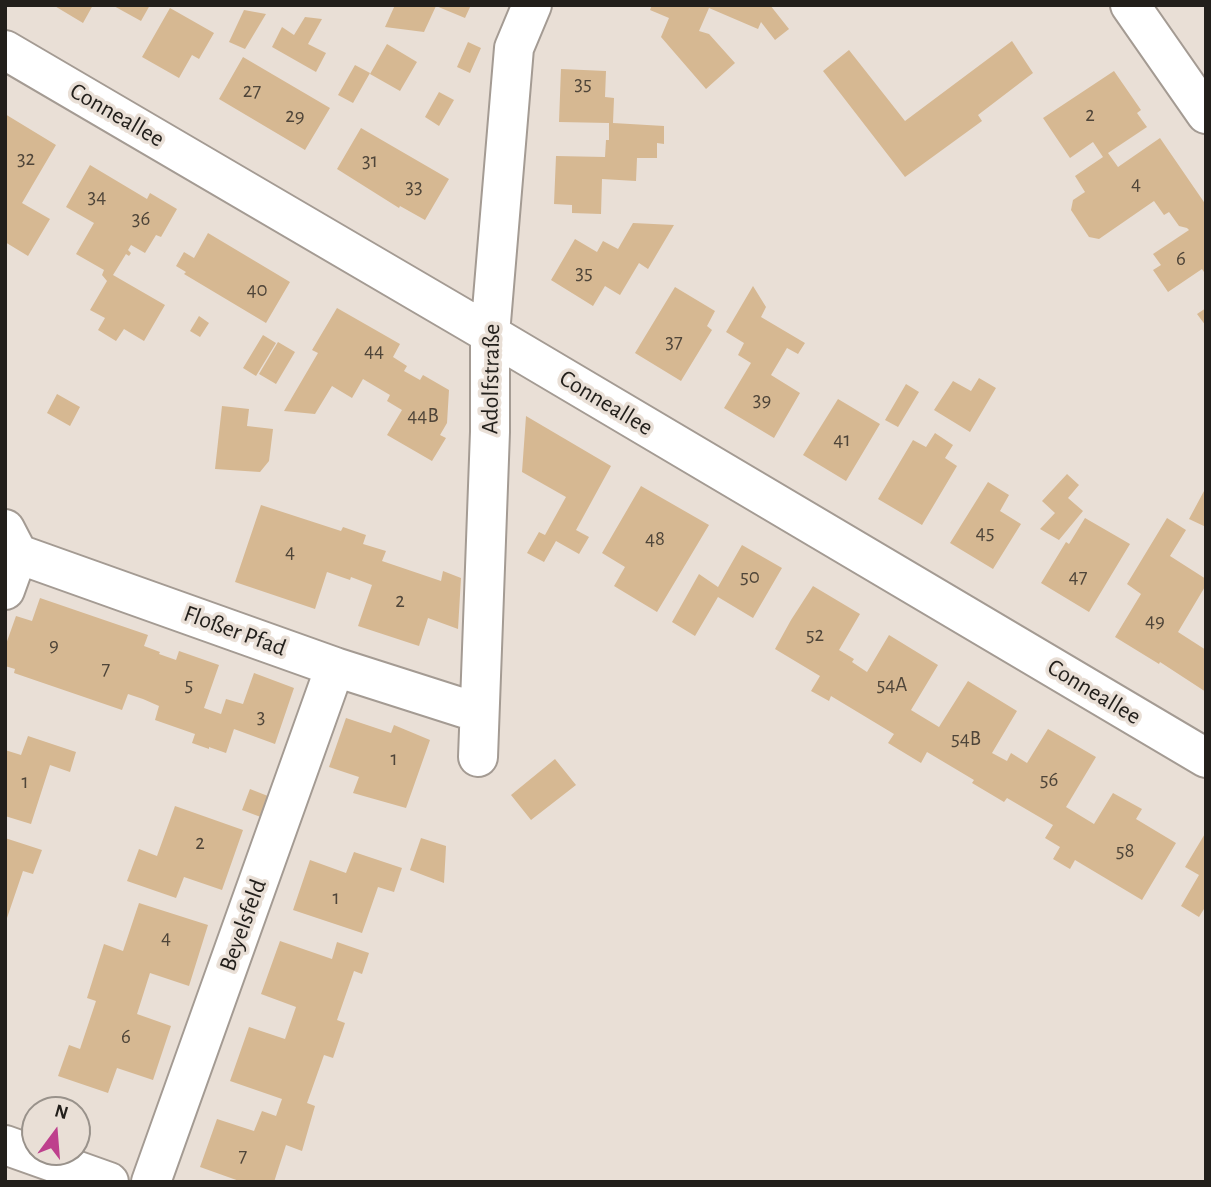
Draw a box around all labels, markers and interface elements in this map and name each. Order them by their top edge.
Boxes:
house number: 35 [574,71,592,97]
street label: Conneallee [65,76,169,154]
house number: 27 [243,78,261,104]
house number: 2 [1085,102,1095,128]
house number: 29 [285,103,305,129]
house number: 32 [17,146,35,172]
house number: 31 [362,148,378,174]
house number: 4 [1131,171,1141,197]
house number: 33 [405,174,423,200]
house number: 34 [88,184,106,210]
house number: 36 [132,206,150,232]
house number: 6 [1176,246,1186,272]
house number: 35 [575,260,593,286]
house number: 40 [246,277,268,303]
street label: Adolfstraße [476,324,506,434]
house number: 37 [665,329,683,355]
house number: 44 [364,338,384,364]
street label: Conneallee [554,364,658,442]
house number: 39 [753,387,771,413]
house number: 44B [407,403,439,429]
house number: 41 [833,427,851,453]
house number: 45 [976,520,994,546]
house number: 48 [645,526,665,552]
house number: 4 [285,539,295,565]
house number: 50 [740,564,760,590]
house number: 47 [1069,564,1087,590]
house number: 2 [395,588,405,614]
street label: Floßer Pfad [180,599,290,663]
house number: 49 [1145,608,1165,634]
house number: 52 [806,622,824,648]
house number: 9 [49,632,59,658]
street label: Conneallee [1042,653,1146,731]
house number: 7 [102,656,110,682]
house number: 5 [185,672,193,698]
house number: 54A [876,672,908,698]
house number: 3 [257,704,265,730]
house number: 54B [951,726,981,752]
house number: 1 [390,746,398,772]
house number: 56 [1040,767,1058,793]
house number: 1 [21,769,29,795]
house number: 2 [195,830,205,856]
house number: 58 [1116,838,1134,864]
street label: Beyelsfeld [213,875,273,975]
house number: 1 [332,885,340,911]
house number: 4 [161,925,171,951]
house number: 6 [121,1024,131,1050]
north arrow [21,1096,91,1166]
text: N [52,1101,70,1123]
house number: 7 [239,1143,247,1169]

